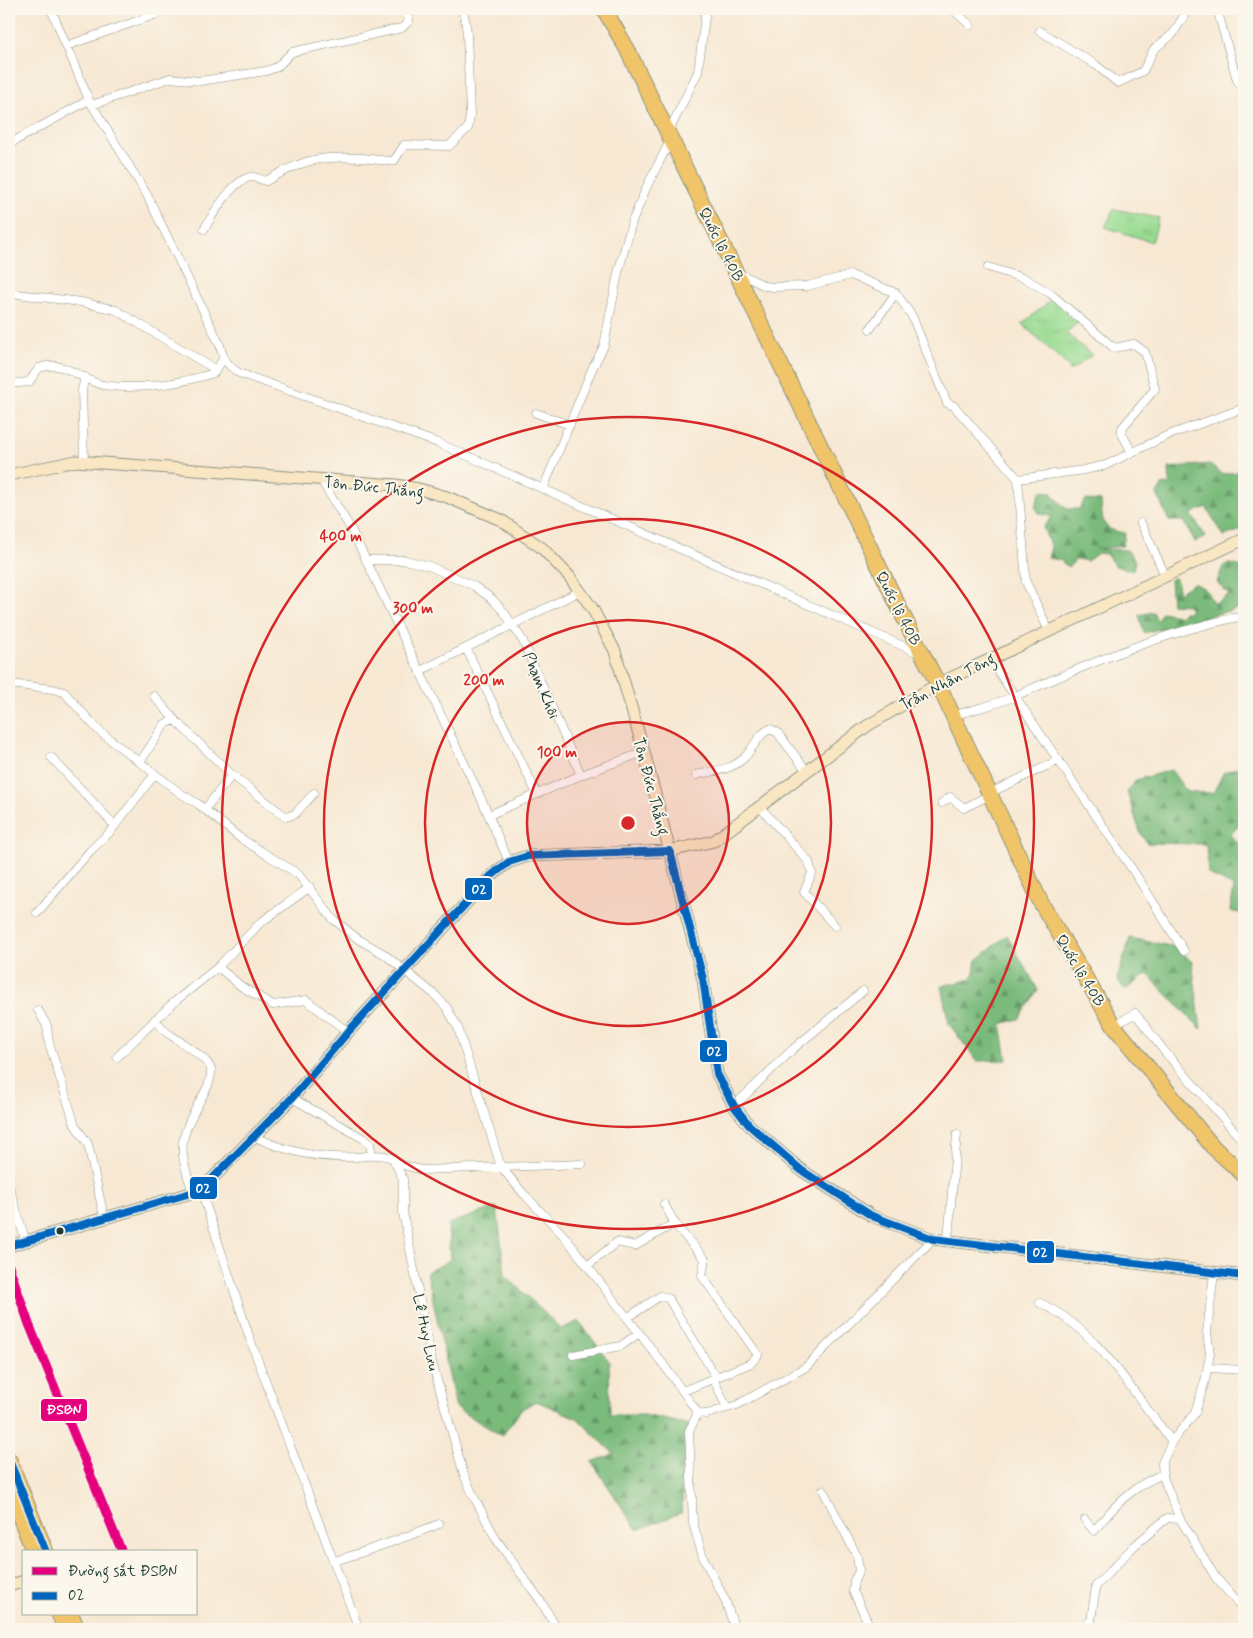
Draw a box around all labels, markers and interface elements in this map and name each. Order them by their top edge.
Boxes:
street label: Quốc lộ 40B [693,204,748,286]
street label: Tôn Đức Thắng [323,472,425,504]
text: 400 m [320,527,362,547]
street label: Quốc lộ 40B [870,568,925,650]
text: 300 m [393,599,433,619]
street label: Trần Nhân Tông [896,648,1000,717]
street label: Phạm Khôi [517,649,564,723]
text: 200 m [464,671,505,691]
street label: Tôn Đức Thắng [626,735,674,838]
text: 100 m [537,743,577,763]
centre of rings [619,814,637,832]
line badge: 02 [464,877,493,901]
text: 02 [471,881,487,899]
street label: Quốc lộ 40B [1050,931,1110,1011]
line badge: 02 [699,1039,728,1063]
text: 02 [706,1043,722,1061]
line badge: 02 [189,1176,218,1200]
text: 02 [195,1180,211,1198]
unlabelled marker [55,1226,65,1236]
line badge: 02 [1026,1240,1055,1264]
text: 02 [1032,1244,1048,1262]
street label: Lê Huy Lưu [407,1292,444,1373]
line badge: ĐSBN [40,1398,88,1422]
text: ĐSBN [46,1401,83,1419]
legend [22,1550,198,1616]
text: Đường sắt ĐSBN [68,1562,178,1583]
text: 02 [68,1586,84,1606]

